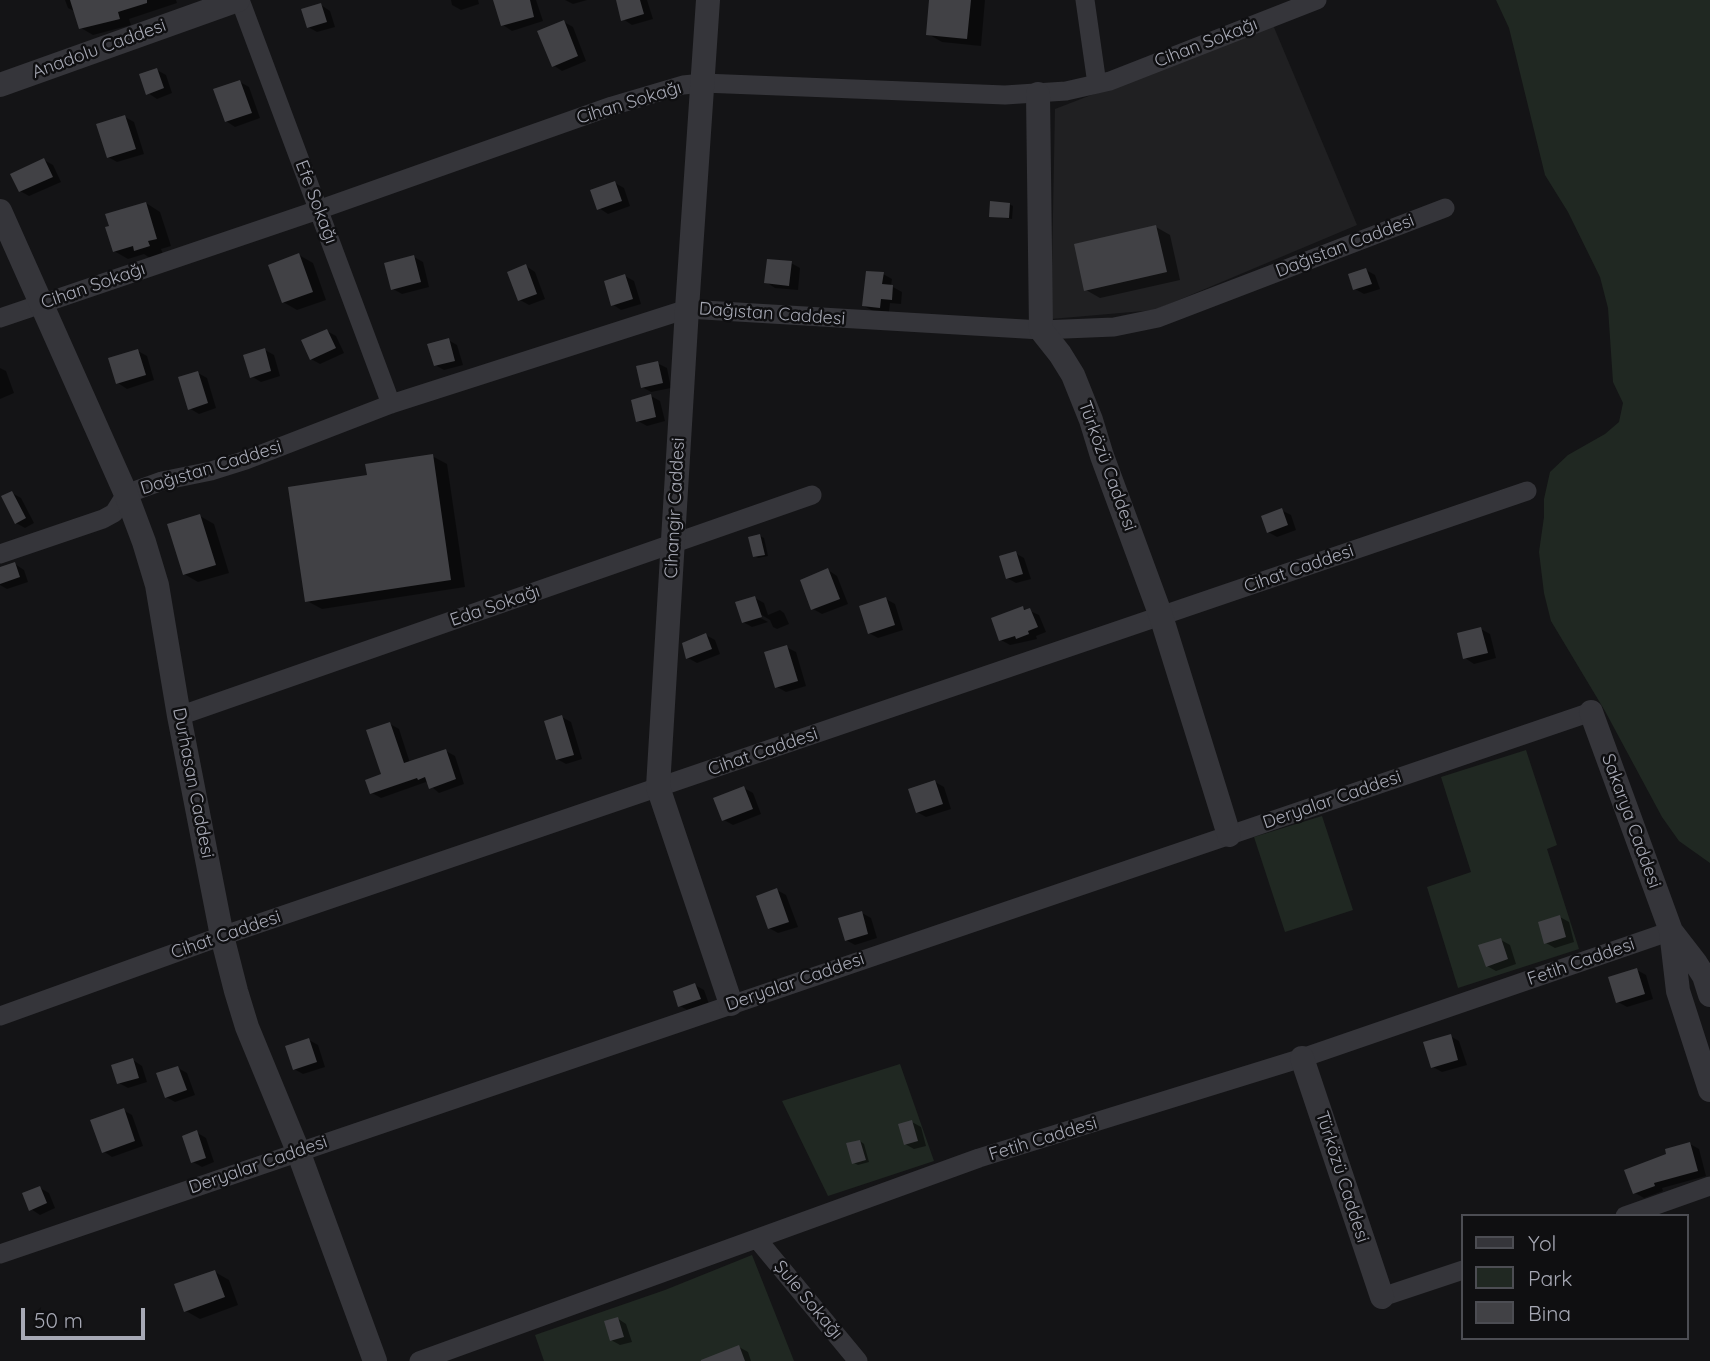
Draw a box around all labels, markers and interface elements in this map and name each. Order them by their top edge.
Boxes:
street label: Cihan Sokağı [1151,13,1261,73]
street label: Anadolu Caddesi [29,15,169,83]
street label: Cihan Sokağı [574,77,684,129]
street label: Efe Sokağı [290,157,342,247]
street label: Dağıstan Caddesi [1273,210,1417,282]
street label: Cihan Sokağı [38,258,148,314]
street label: Dağıstan Caddesi [698,298,846,330]
street label: Türközü Caddesi [1073,398,1141,534]
street label: Dağıstan Caddesi [138,436,284,500]
street label: Cihangir Caddesi [661,437,689,579]
street label: Cihat Caddesi [1241,540,1357,598]
street label: Eda Sokağı [447,581,543,631]
street label: Durhasan Caddesi [168,706,218,860]
street label: Cihat Caddesi [705,723,821,781]
street label: Sakarya Caddesi [1597,751,1665,891]
street label: Deryalar Caddesi [1260,766,1404,834]
street label: Cihat Caddesi [168,906,284,964]
street label: Fetih Caddesi [1524,934,1638,990]
street label: Deryalar Caddesi [723,948,867,1016]
street label: Türközü Caddesi [1311,1109,1373,1245]
street label: Fetih Caddesi [986,1112,1100,1166]
street label: Deryalar Caddesi [186,1131,330,1199]
legend [1462,1214,1689,1340]
text: Yol [1528,1230,1556,1256]
street label: Şule Sokağı [769,1256,847,1344]
text: Park [1528,1265,1572,1291]
scale bar [24,1294,149,1338]
text: Bina [1528,1300,1571,1326]
text: 50 m [34,1307,83,1333]

